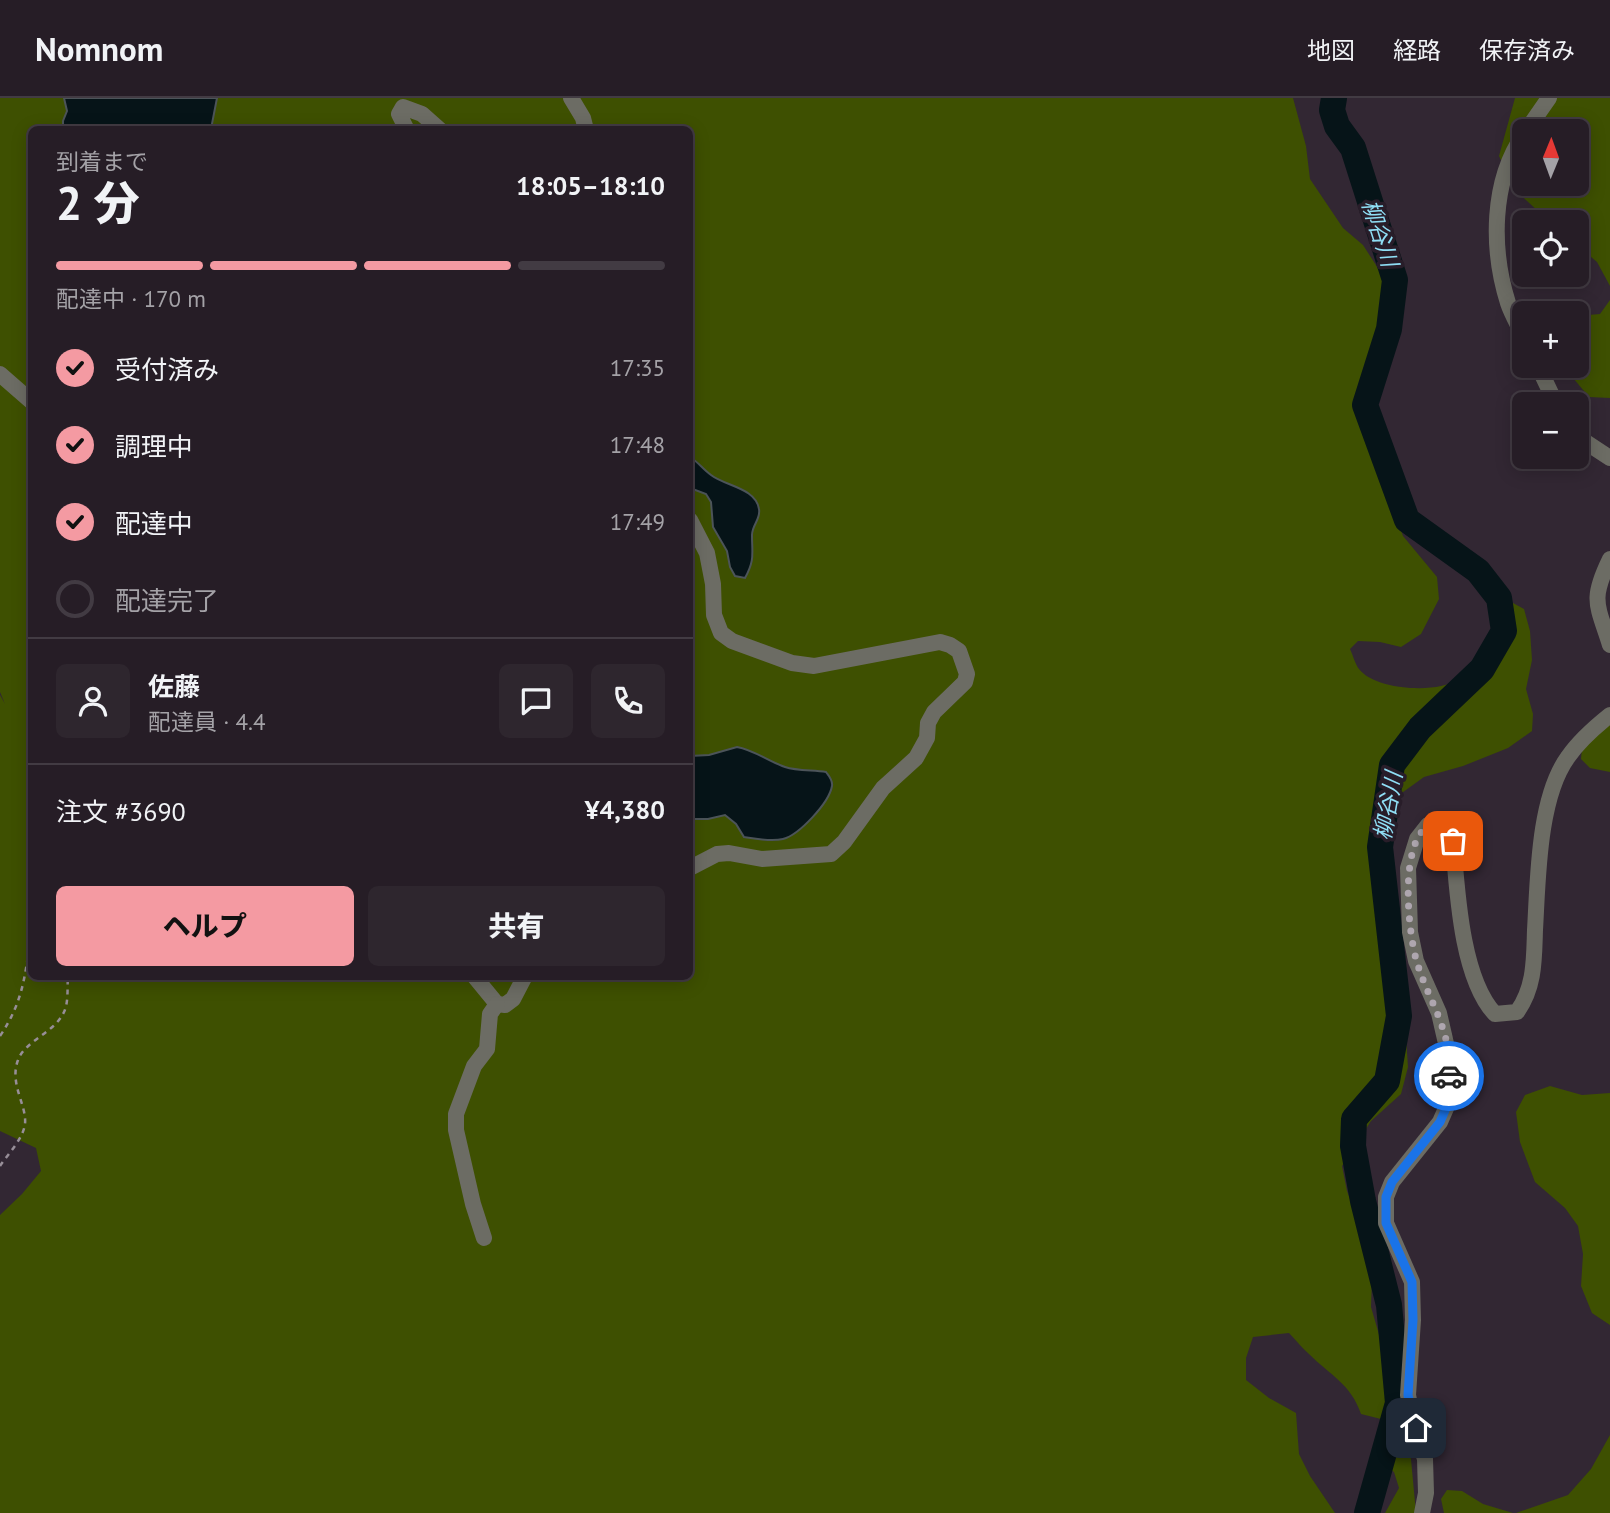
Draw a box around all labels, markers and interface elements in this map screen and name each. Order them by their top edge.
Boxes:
text: Nomnom [35,27,163,70]
text: 地図 [1307,35,1355,66]
text: 経路 [1393,35,1441,66]
text: 保存済み [1479,35,1575,66]
north arrow [1512,119,1589,196]
map controls [1512,119,1589,469]
text: 到着まで [56,147,148,176]
text: 18:05–18:10 [516,169,665,202]
text: 2 分 [56,173,140,233]
water label: 柳谷川 [1356,196,1406,273]
button: locate [1512,210,1589,287]
text: 配達中 · 170 m [56,284,206,313]
button: + [1512,301,1589,378]
icon: check [56,349,94,387]
text: 受付済み [115,353,219,386]
text: 17:35 [610,353,665,382]
button: − [1512,392,1589,469]
icon: check [56,426,94,464]
text: 調理中 [115,430,193,463]
text: 17:48 [610,430,665,459]
icon: check [56,503,94,541]
text: 配達中 [115,507,193,540]
text: 17:49 [610,507,665,536]
text: 配達完了 [115,584,219,617]
button: person [56,664,130,738]
button: chat [499,664,573,738]
button: phone [591,664,665,738]
text: 佐藤 [148,670,200,703]
text: 配達員 · 4.4 [148,707,265,736]
water label: 柳谷川 [1367,766,1408,842]
text: ¥4,380 [585,793,665,826]
text: 注文 #3690 [56,795,186,828]
pin [1423,811,1483,871]
icon: bag [1434,822,1472,860]
button: ヘルプ [56,886,354,966]
button: 共有 [368,886,665,966]
courier [1414,1041,1484,1111]
icon: car [1430,1057,1468,1095]
pin [1386,1398,1446,1458]
icon: home [1397,1409,1435,1447]

